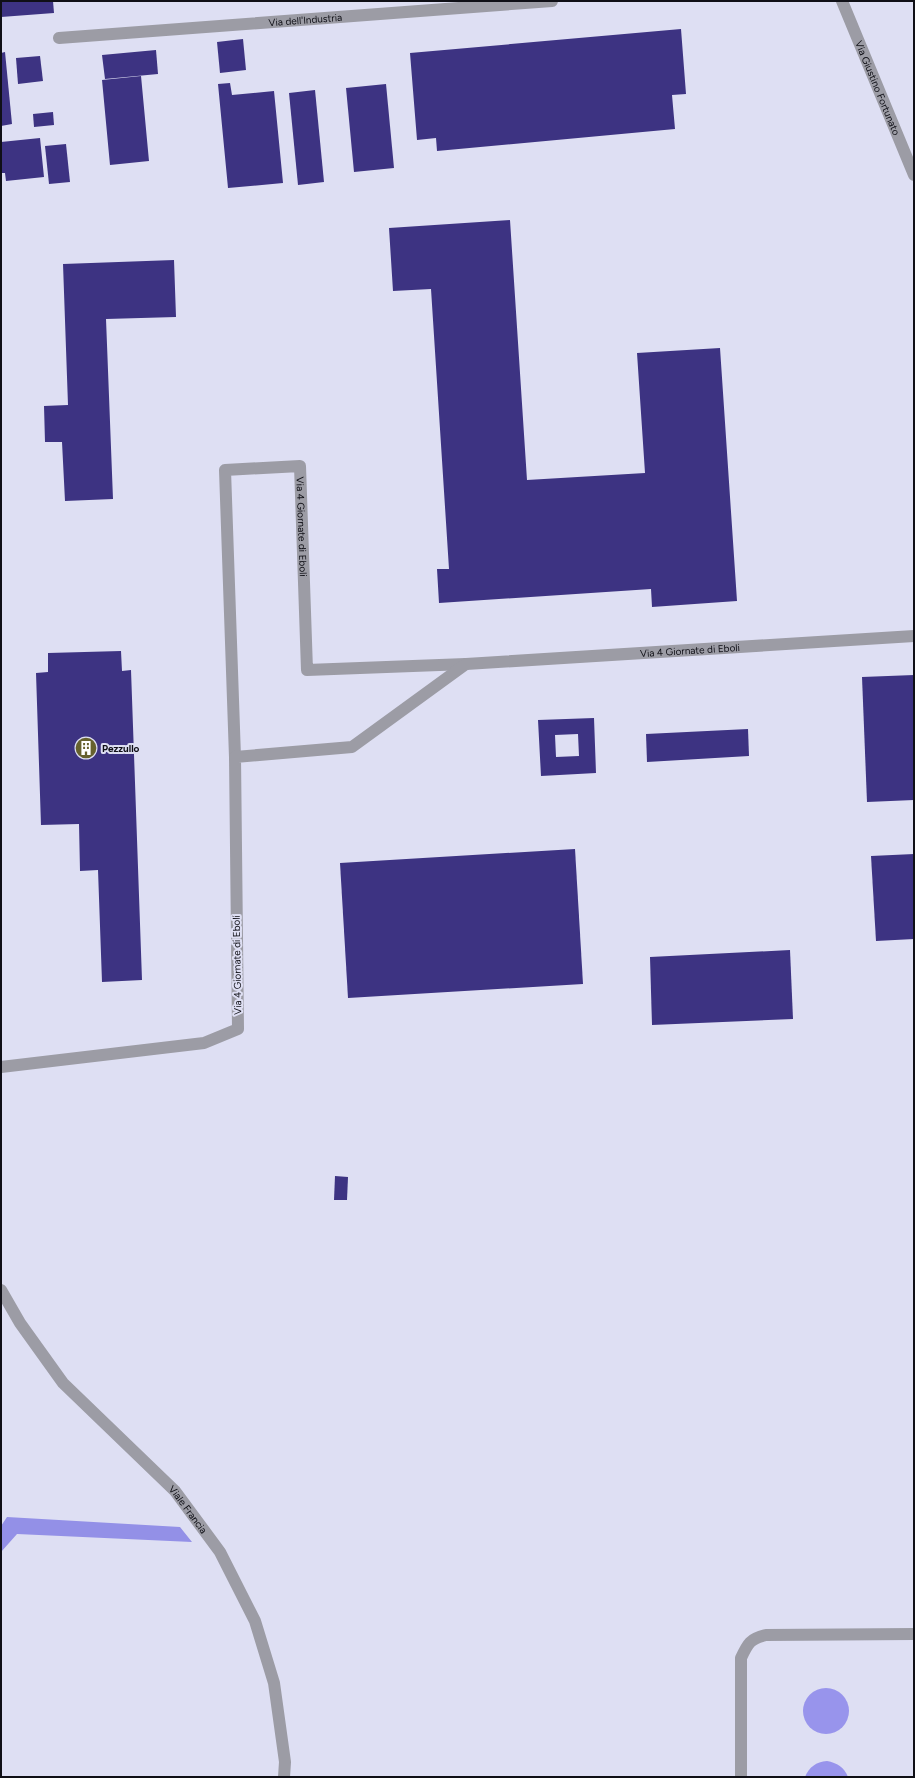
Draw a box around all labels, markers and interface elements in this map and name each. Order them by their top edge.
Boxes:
street label: Via dell'Industria [268,10,343,29]
street label: Via Giustino Fortunato [853,39,903,137]
street label: Via 4 Giornate di Eboli [294,477,310,577]
street label: Via 4 Giornate di Eboli [640,640,740,660]
building icon: Pezzullo [73,735,99,761]
place label: Pezzullo [102,742,140,755]
street label: Via 4 Giornate di Eboli [230,915,244,1015]
street label: Viale Francia [166,1482,210,1536]

